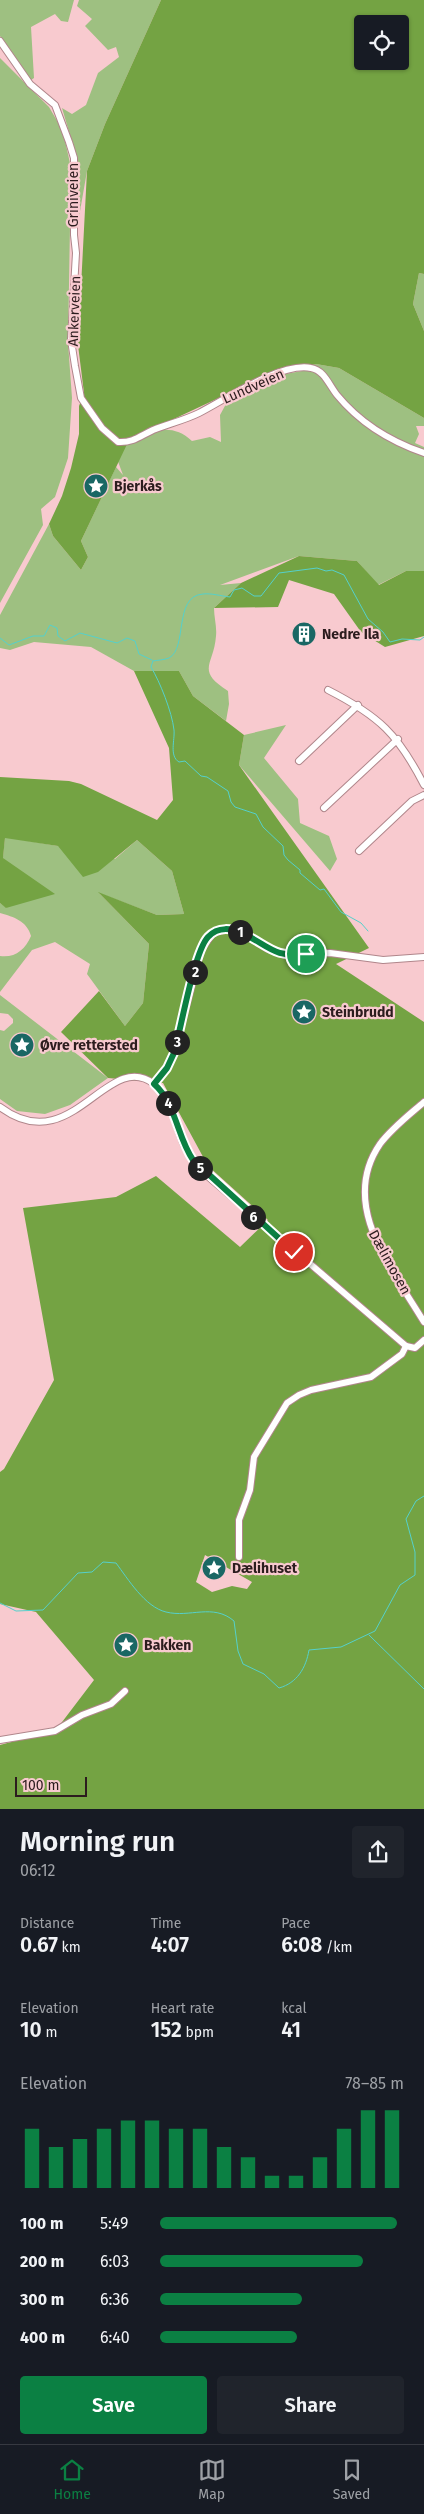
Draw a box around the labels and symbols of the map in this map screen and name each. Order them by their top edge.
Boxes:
street label: Griniveien [65,163,82,227]
street label: Ankerveien [65,275,84,347]
street label: Lundveien [220,365,287,408]
place icon: Bjerkås [83,473,109,499]
place label: Bjerkås [114,478,162,495]
building icon: Nedre Ila [291,621,317,647]
place label: Nedre Ila [322,626,380,643]
pin: 1 [228,920,252,944]
pin [285,933,327,975]
pin: 2 [182,960,208,984]
place icon: Steinbrudd [291,999,317,1025]
place label: Steinbrudd [322,1004,394,1021]
pin: 3 [164,1030,190,1054]
place icon: Øvre rettersted [9,1032,35,1058]
place label: Øvre rettersted [40,1037,138,1054]
pin: 4 [156,1090,180,1116]
pin: 5 [188,1156,212,1180]
pin: 6 [240,1204,266,1230]
street label: Dælimosen [365,1227,414,1298]
pin [273,1231,315,1273]
place icon: Dælihuset [201,1555,227,1581]
place label: Dælihuset [232,1560,298,1577]
place icon: Bakken [113,1632,139,1658]
place label: Bakken [144,1637,191,1654]
scale bar [15,1774,88,1797]

